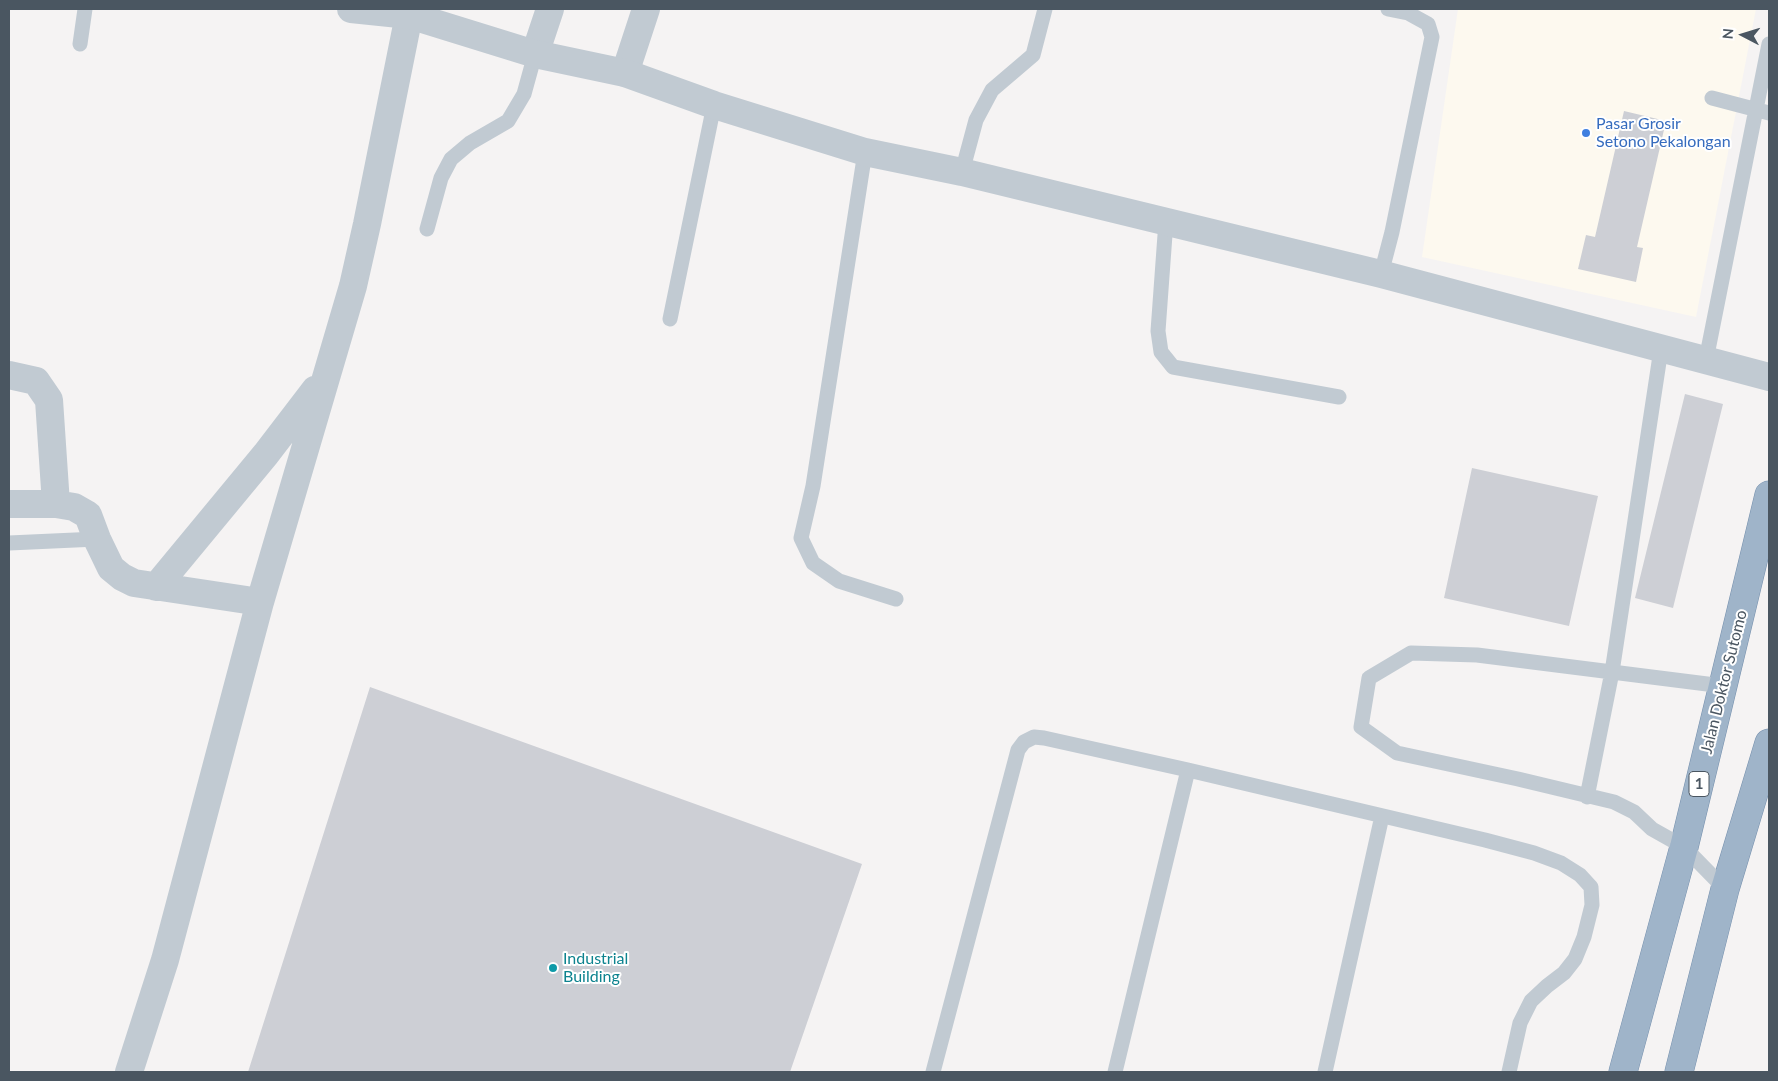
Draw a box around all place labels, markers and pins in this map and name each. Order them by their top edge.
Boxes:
place label: Pasar Grosir Setono Pekalongan [1596,114,1731,152]
marker: Pasar Grosir Setono Pekalongan [1580,127,1592,139]
place label: Industrial Building [563,949,628,987]
marker: Industrial Building [547,962,559,974]

